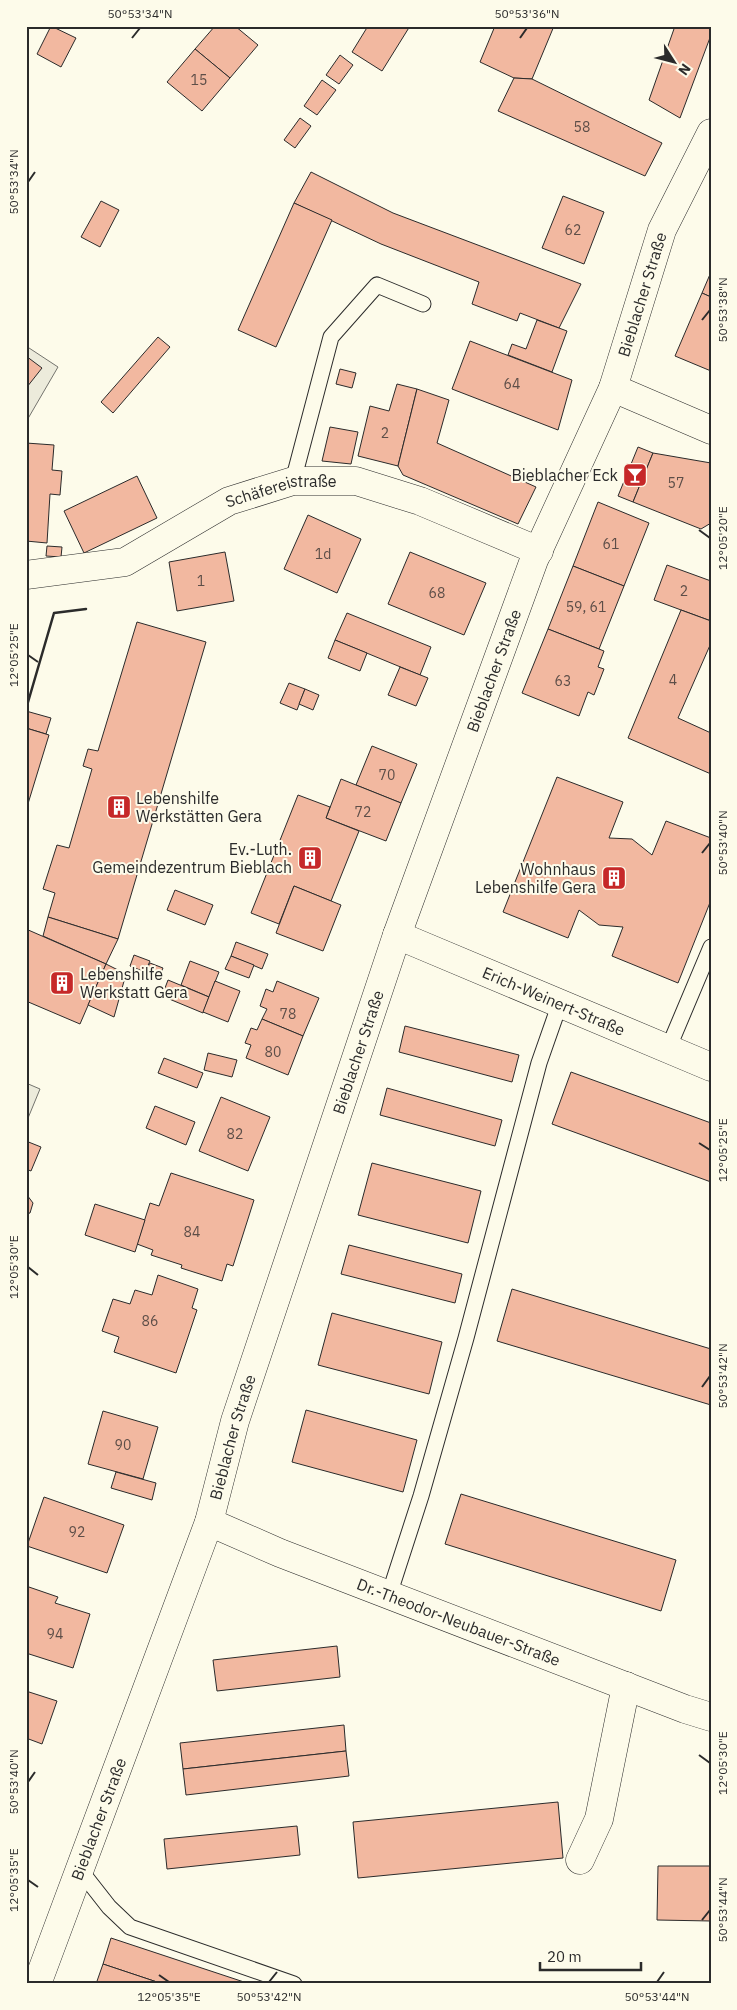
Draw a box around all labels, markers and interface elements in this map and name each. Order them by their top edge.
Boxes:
text: 50°53'34"N [107,6,173,21]
text: 50°53'36"N [494,6,560,21]
north arrow [650,38,700,88]
text: N [674,60,695,79]
house number: 15 [191,71,207,89]
house number: 58 [574,118,590,136]
text: 50°53'34"N [6,149,21,215]
house number: 62 [565,221,581,239]
street label: Bieblacher Straße [613,230,671,359]
text: 50°53'38"N [715,277,730,343]
house number: 64 [504,375,520,393]
house number: 2 [381,424,389,442]
bar icon: Bieblacher Eck [622,462,648,488]
place label: Bieblacher Eck [511,465,619,485]
street label: Schäfereistraße [223,471,337,512]
house number: 57 [668,474,684,492]
text: 12°05'20"E [715,506,730,570]
house number: 61 [603,535,619,553]
house number: 1d [315,545,331,563]
house number: 1 [197,572,205,590]
house number: 2 [680,582,688,600]
house number: 68 [429,584,445,602]
house number: 59, 61 [566,598,606,616]
street label: Bieblacher Straße [462,606,525,735]
text: 12°05'25"E [6,623,21,687]
house number: 4 [669,671,677,689]
house number: 63 [555,672,571,690]
house number: 70 [379,766,395,784]
place label: Lebenshilfe Werkstätten Gera [136,788,262,826]
building icon: Lebenshilfe Werkstätten Gera [106,794,132,820]
house number: 72 [355,803,371,821]
text: 50°53'40"N [715,810,730,876]
place label: Ev.-Luth. Gemeindezentrum Bieblach [92,839,292,877]
building icon: Ev.-Luth. Gemeindezentrum Bieblach [297,845,323,871]
place label: Wohnhaus Lebenshilfe Gera [475,859,596,897]
building icon: Wohnhaus Lebenshilfe Gera [601,865,627,891]
street label: Erich-Weinert-Straße [479,962,628,1040]
place label: Lebenshilfe Werkstatt Gera [80,964,188,1002]
building icon: Lebenshilfe Werkstatt Gera [49,970,75,996]
street label: Bieblacher Straße [328,987,388,1117]
house number: 78 [280,1005,296,1023]
house number: 80 [265,1043,281,1061]
text: 12°05'25"E [715,1118,730,1182]
house number: 82 [227,1125,243,1143]
house number: 84 [184,1223,200,1241]
text: 12°05'30"E [6,1235,21,1299]
house number: 86 [142,1312,158,1330]
text: 50°53'42"N [715,1343,730,1409]
street label: Bieblacher Straße [205,1372,260,1502]
house number: 90 [115,1436,131,1454]
house number: 92 [69,1523,85,1541]
street label: Dr.-Theodor-Neubauer-Straße [354,1574,563,1670]
house number: 94 [47,1625,63,1643]
text: 12°05'30"E [715,1731,730,1795]
text: 50°53'40"N [6,1749,21,1815]
street label: Bieblacher Straße [66,1755,130,1883]
text: 12°05'35"E [6,1848,21,1912]
text: 50°53'44"N [715,1877,730,1943]
scale bar [540,1940,641,1972]
text: 20 m [547,1947,582,1966]
text: 12°05'35"E [137,1989,201,2004]
text: 50°53'42"N [236,1989,302,2004]
text: 50°53'44"N [624,1989,690,2004]

